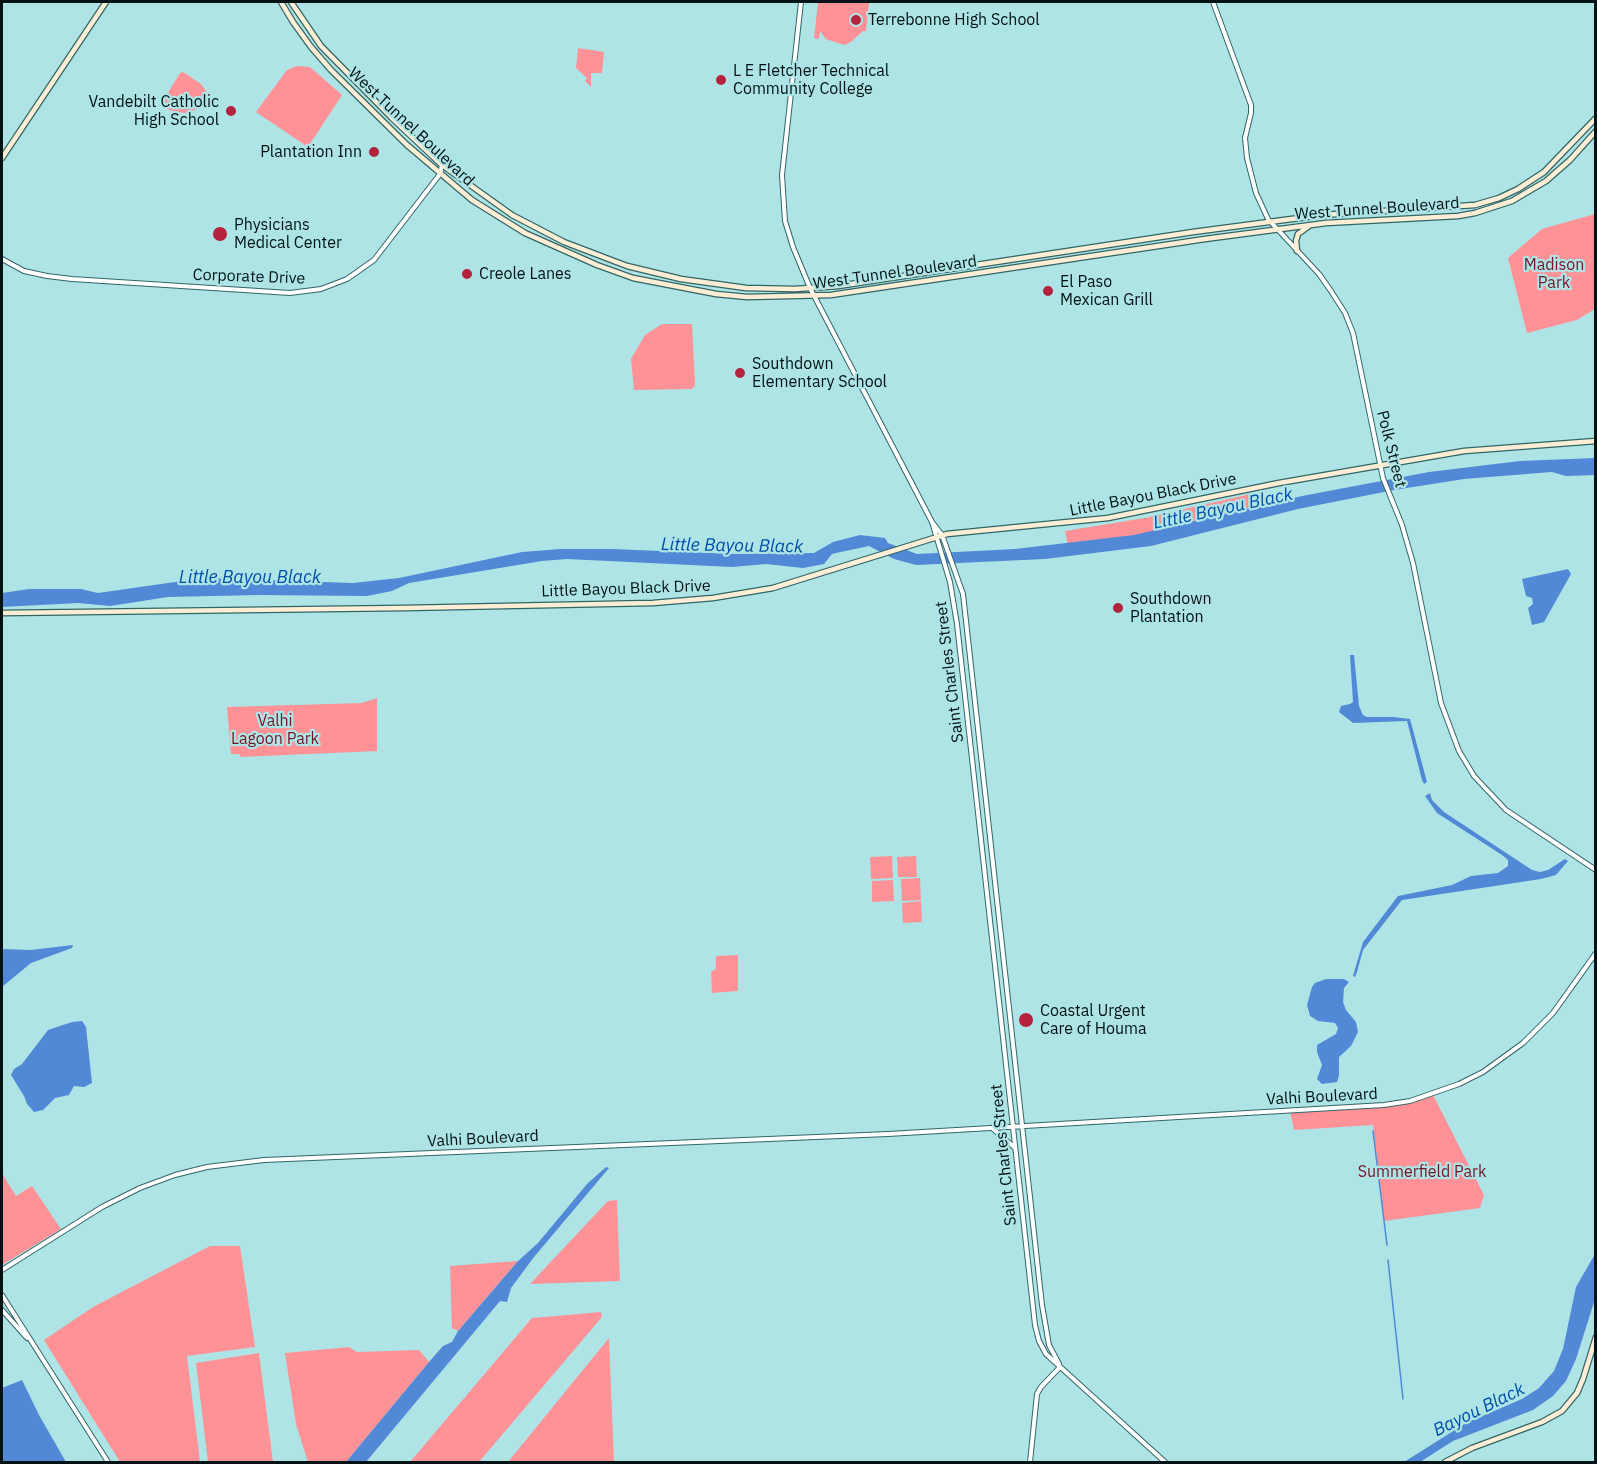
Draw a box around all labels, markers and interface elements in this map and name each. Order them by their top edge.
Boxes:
place label: Terrebonne High School [868,10,1040,30]
marker: Terrebonne High School [849,13,863,27]
place label: L E Fletcher Technical Community College [733,61,889,99]
street label: West Tunnel Boulevard [344,64,478,190]
marker: L E Fletcher Technical Community College [714,73,728,87]
place label: Vandebilt Catholic High School [89,92,219,130]
marker: Vandebilt Catholic High School [224,104,238,118]
place label: Plantation Inn [260,142,362,162]
marker: Plantation Inn [367,145,381,159]
street label: West Tunnel Boulevard [1294,194,1460,224]
place label: Physicians Medical Center [234,215,342,253]
marker: Physicians Medical Center [211,225,229,243]
street label: West Tunnel Boulevard [812,252,978,294]
park label: Madison Park [1524,255,1584,293]
place label: Creole Lanes [479,264,572,284]
street label: Corporate Drive [192,265,306,289]
marker: Creole Lanes [460,267,474,281]
place label: El Paso Mexican Grill [1060,272,1153,310]
marker: El Paso Mexican Grill [1041,284,1055,298]
place label: Southdown Elementary School [752,354,887,392]
marker: Southdown Elementary School [733,366,747,380]
street label: Polk Street [1372,408,1410,490]
street label: Little Bayou Black Drive [1068,469,1238,521]
water label: Little Bayou Black [1151,484,1295,534]
water label: Little Bayou Black [661,534,803,558]
water label: Little Bayou Black [179,567,321,589]
street label: Little Bayou Black Drive [541,576,711,602]
place label: Southdown Plantation [1130,589,1212,627]
street label: Saint Charles Street [932,600,968,744]
marker: Southdown Plantation [1111,601,1125,615]
park label: Valhi Lagoon Park [231,711,319,749]
place label: Coastal Urgent Care of Houma [1040,1001,1147,1039]
marker: Coastal Urgent Care of Houma [1017,1011,1035,1029]
street label: Saint Charles Street [987,1083,1021,1227]
street label: Valhi Boulevard [1266,1084,1378,1110]
street label: Valhi Boulevard [427,1126,539,1152]
park label: Summerfield Park [1358,1162,1486,1182]
water label: Bayou Black [1430,1379,1528,1441]

